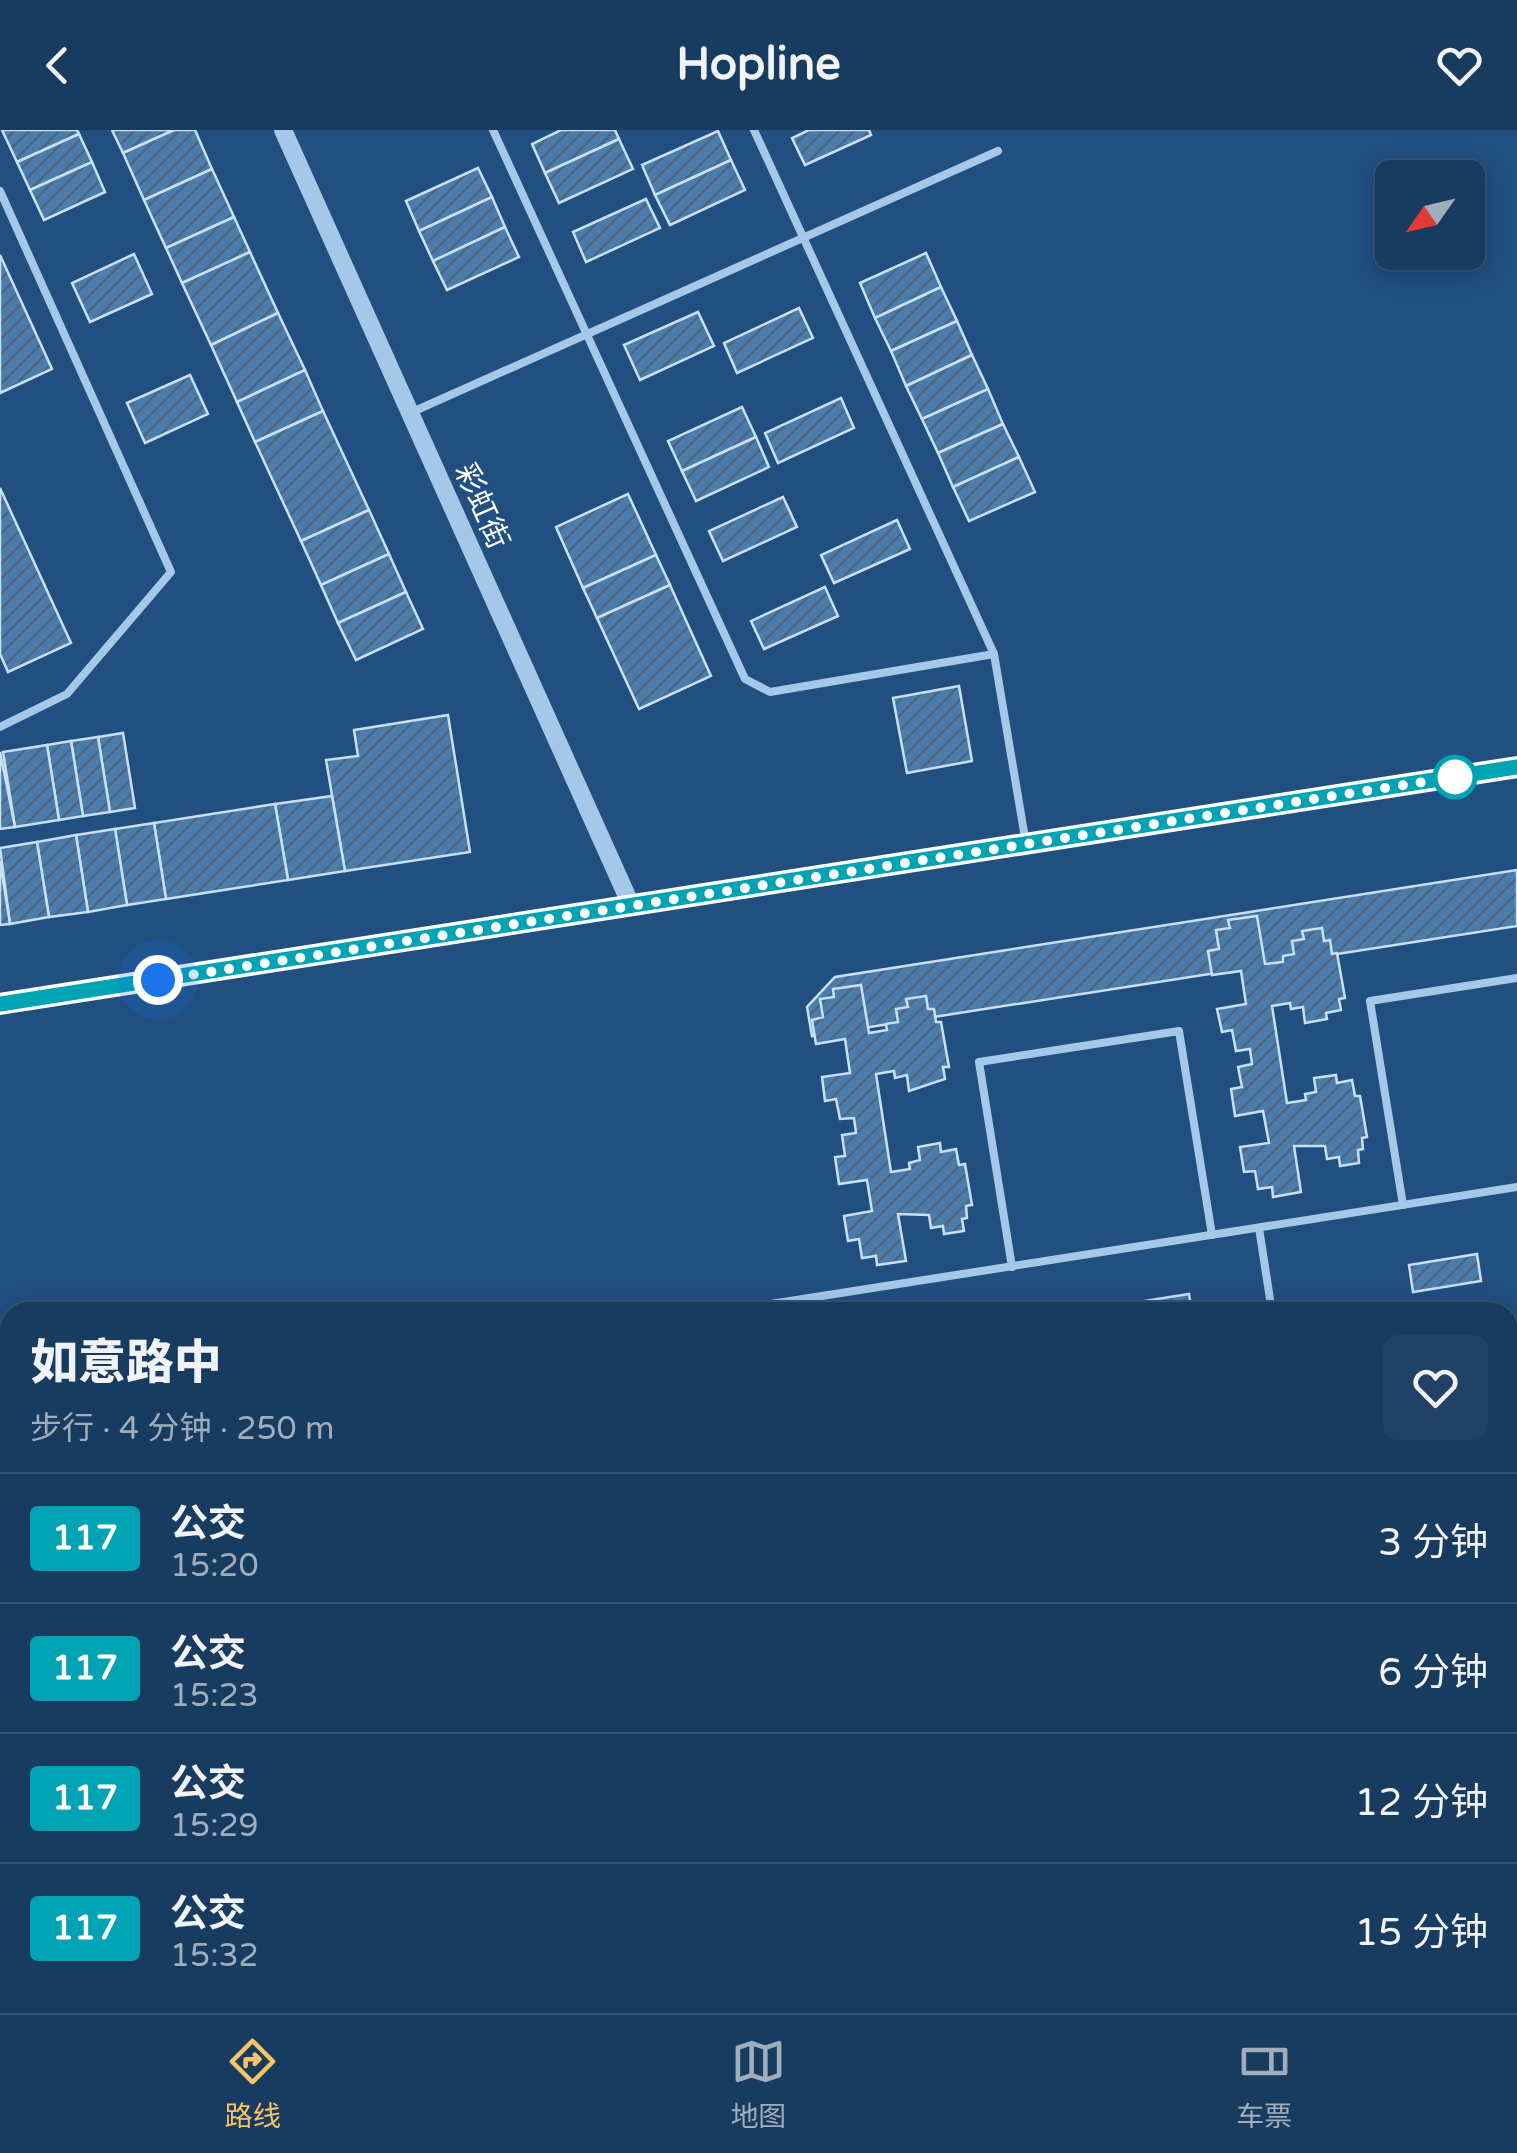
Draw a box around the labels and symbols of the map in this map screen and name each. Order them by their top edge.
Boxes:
north arrow [1375,160,1485,270]
street label: 彩虹街 [446,458,517,555]
unlabelled marker [1434,756,1476,798]
your location [133,955,183,1005]

